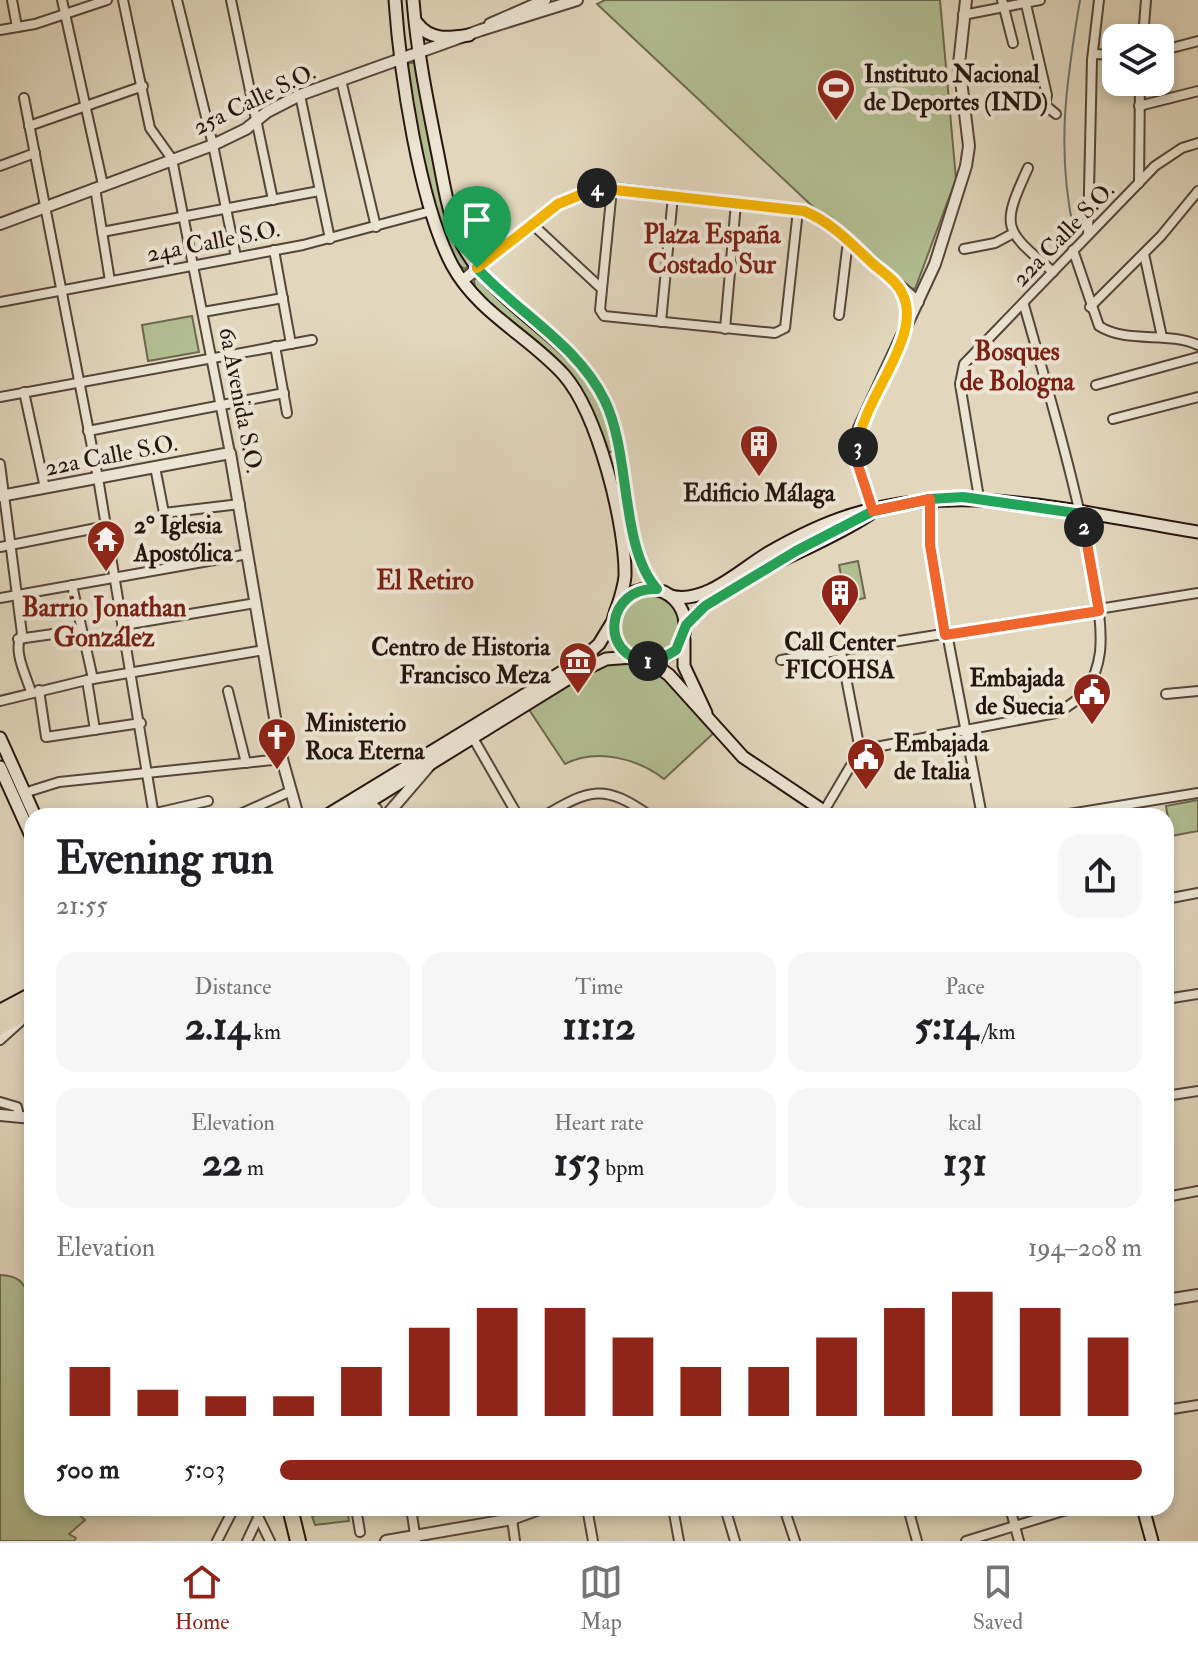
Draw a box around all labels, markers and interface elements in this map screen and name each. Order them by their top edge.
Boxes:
map controls [1102,24,1174,96]
button: layers [1102,24,1174,96]
street label: 25a Calle S.O. [188,56,321,142]
place label: Instituto Nacional de Deportes (IND) [864,59,1048,118]
sports icon: Instituto Nacional de Deportes (IND) [815,67,857,122]
pin: 4 [577,168,617,208]
text: 4 [591,174,603,202]
street label: 22a Calle S.O. [1006,175,1121,293]
pin [443,186,511,268]
icon: arrive [455,198,499,242]
street label: 24a Calle S.O. [144,213,282,270]
district label: Plaza España Costado Sur [644,219,782,281]
street label: 6a Avenida S.O. [211,325,270,476]
district label: Bosques de Bologna [960,336,1076,399]
building icon: Edificio Málaga [738,423,780,478]
street label: 22a Calle S.O. [42,427,180,484]
pin: 3 [838,427,878,467]
text: 3 [854,433,862,461]
place label: Edificio Málaga [683,478,836,509]
pin: 2 [1064,507,1104,547]
place label: 2° Iglesia Apostólica [133,510,233,569]
text: 2 [1078,513,1090,541]
temple icon: 2° Iglesia Apostólica [85,518,127,573]
district label: El Retiro [376,565,474,597]
building icon: Call Center FICOHSA [819,572,861,627]
district label: Barrio Jonathan González [22,592,187,654]
place label: Call Center FICOHSA [784,627,897,686]
place label: Centro de Historia Francisco Meza [371,632,551,691]
museum icon: Centro de Historia Francisco Meza [557,640,599,695]
pin: 1 [628,641,668,681]
text: 1 [644,647,652,675]
place label: Embajada de Suecia [969,663,1065,722]
public building icon: Embajada de Suecia [1071,671,1113,726]
place label: Ministerio Roca Eterna [304,708,426,767]
church icon: Ministerio Roca Eterna [256,716,298,771]
place label: Embajada de Italia [894,728,990,787]
public building icon: Embajada de Italia [845,736,887,791]
text: Evening run [56,832,274,887]
button: share [1058,834,1142,918]
text: 21:55 [56,890,108,922]
text: Distance [195,973,271,1001]
text: Time [575,973,623,1001]
text: Pace [945,973,985,1001]
text: 2.14 [185,1001,249,1052]
text: 11:12 [562,1001,636,1052]
text: 5:14 [914,1001,978,1052]
text: km [249,1018,281,1046]
text: /km [978,1018,1016,1046]
text: Elevation [191,1109,275,1137]
text: Heart rate [554,1109,644,1137]
text: kcal [948,1109,982,1137]
text: 22 [202,1137,242,1188]
text: 153 [554,1137,601,1188]
text: 131 [943,1137,987,1188]
text: m [242,1154,264,1182]
text: bpm [601,1154,644,1182]
text: Elevation [56,1232,155,1264]
text: 194–208 m [1028,1232,1142,1264]
text: 500 m [56,1454,120,1486]
text: 5:03 [184,1454,225,1486]
tab: Home [175,1560,229,1636]
tab: Map [579,1560,623,1636]
tab: Saved [973,1560,1023,1636]

